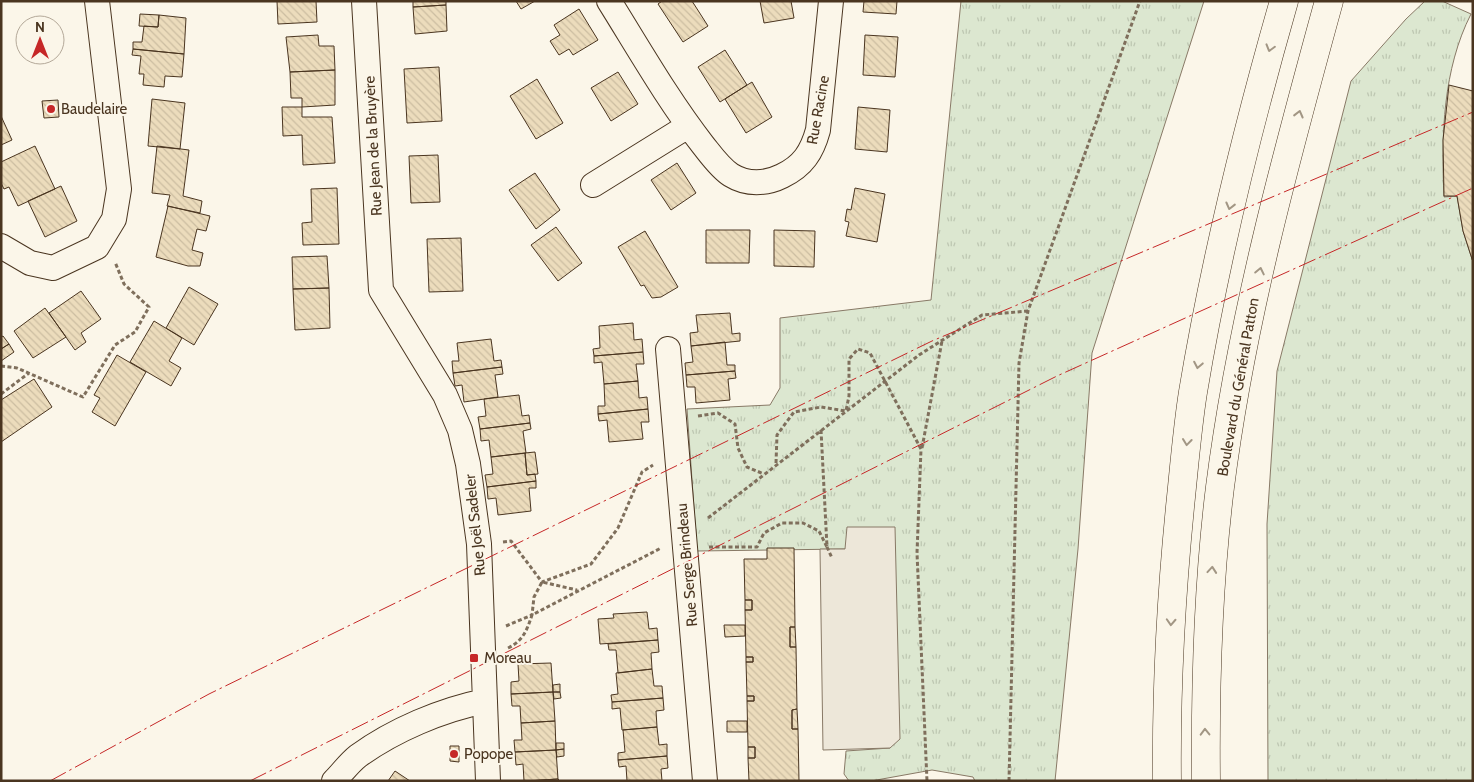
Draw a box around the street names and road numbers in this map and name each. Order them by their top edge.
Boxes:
street label: Rue Racine [803,74,833,146]
street label: Rue Jean de la Bruyère [360,75,386,217]
street label: Boulevard du Général Patton [1213,296,1263,478]
street label: Rue Joël Sadeler [461,473,489,577]
street label: Rue Serge Brindeau [673,503,701,627]

